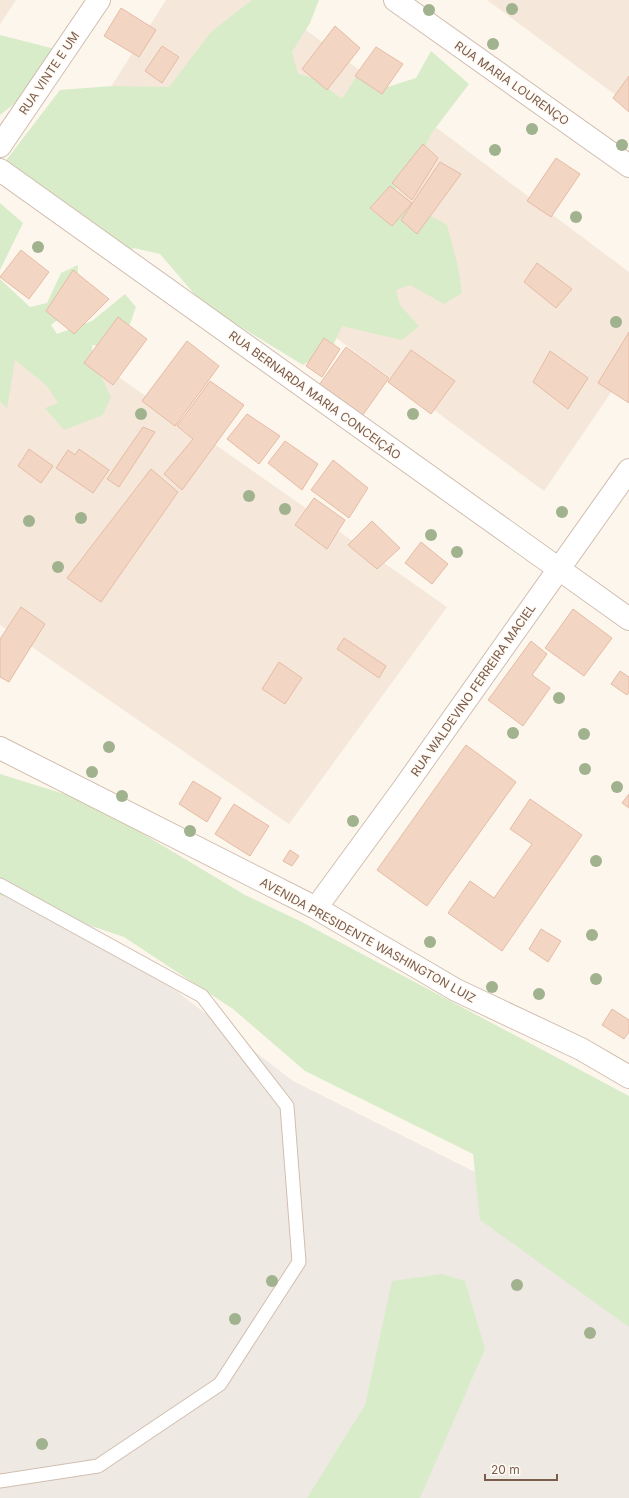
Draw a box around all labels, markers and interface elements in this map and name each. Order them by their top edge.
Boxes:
street label: RUA VINTE E UM [16,28,82,118]
street label: RUA MARIA LOURENÇO [452,38,572,128]
street label: RUA BERNARDA MARIA CONCEIÇÃO [226,327,404,463]
street label: RUA WALDEVINO FERREIRA MACIEL [407,601,539,779]
street label: AVENIDA PRESIDENTE WASHINGTON LUIZ [258,874,478,1006]
scale bar [485,1456,557,1482]
text: 20 m [491,1462,520,1477]

